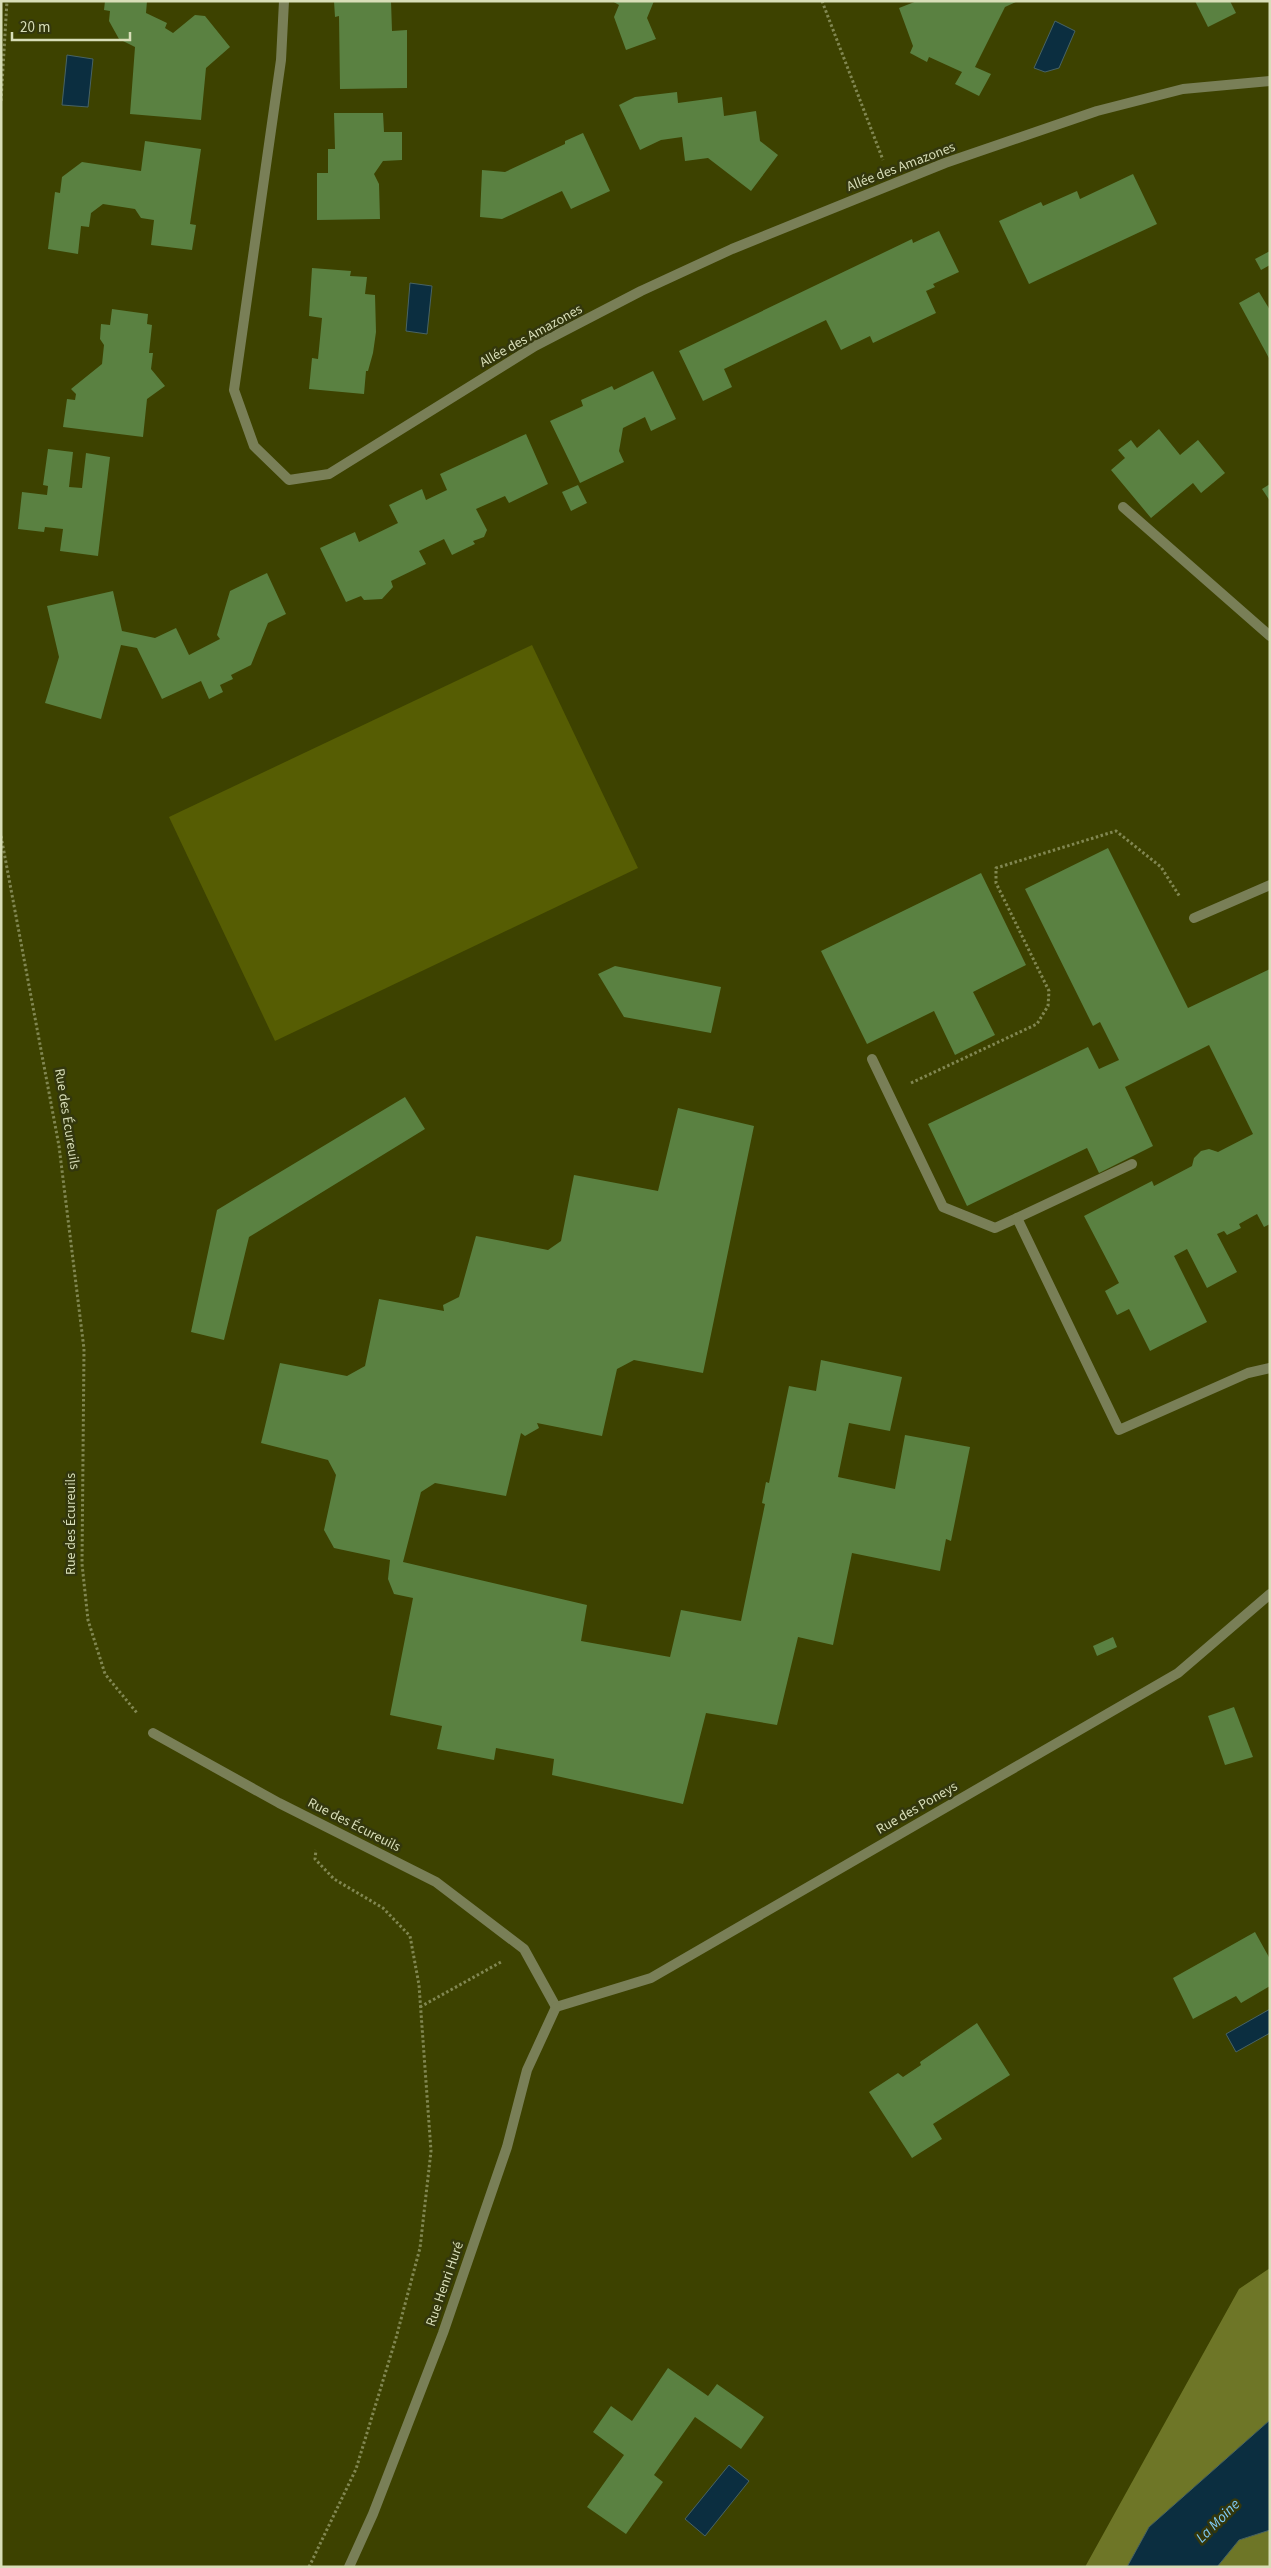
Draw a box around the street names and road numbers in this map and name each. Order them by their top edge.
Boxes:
street label: Allée des Amazones [844,137,958,197]
street label: Allée des Amazones [476,299,586,373]
street label: Rue des Écureuils [49,1067,85,1171]
street label: Rue des Écureuils [61,1473,81,1575]
street label: Rue des Poneys [873,1777,962,1839]
street label: Rue des Écureuils [304,1793,404,1857]
street label: Rue Henri Huré [421,2239,469,2329]

